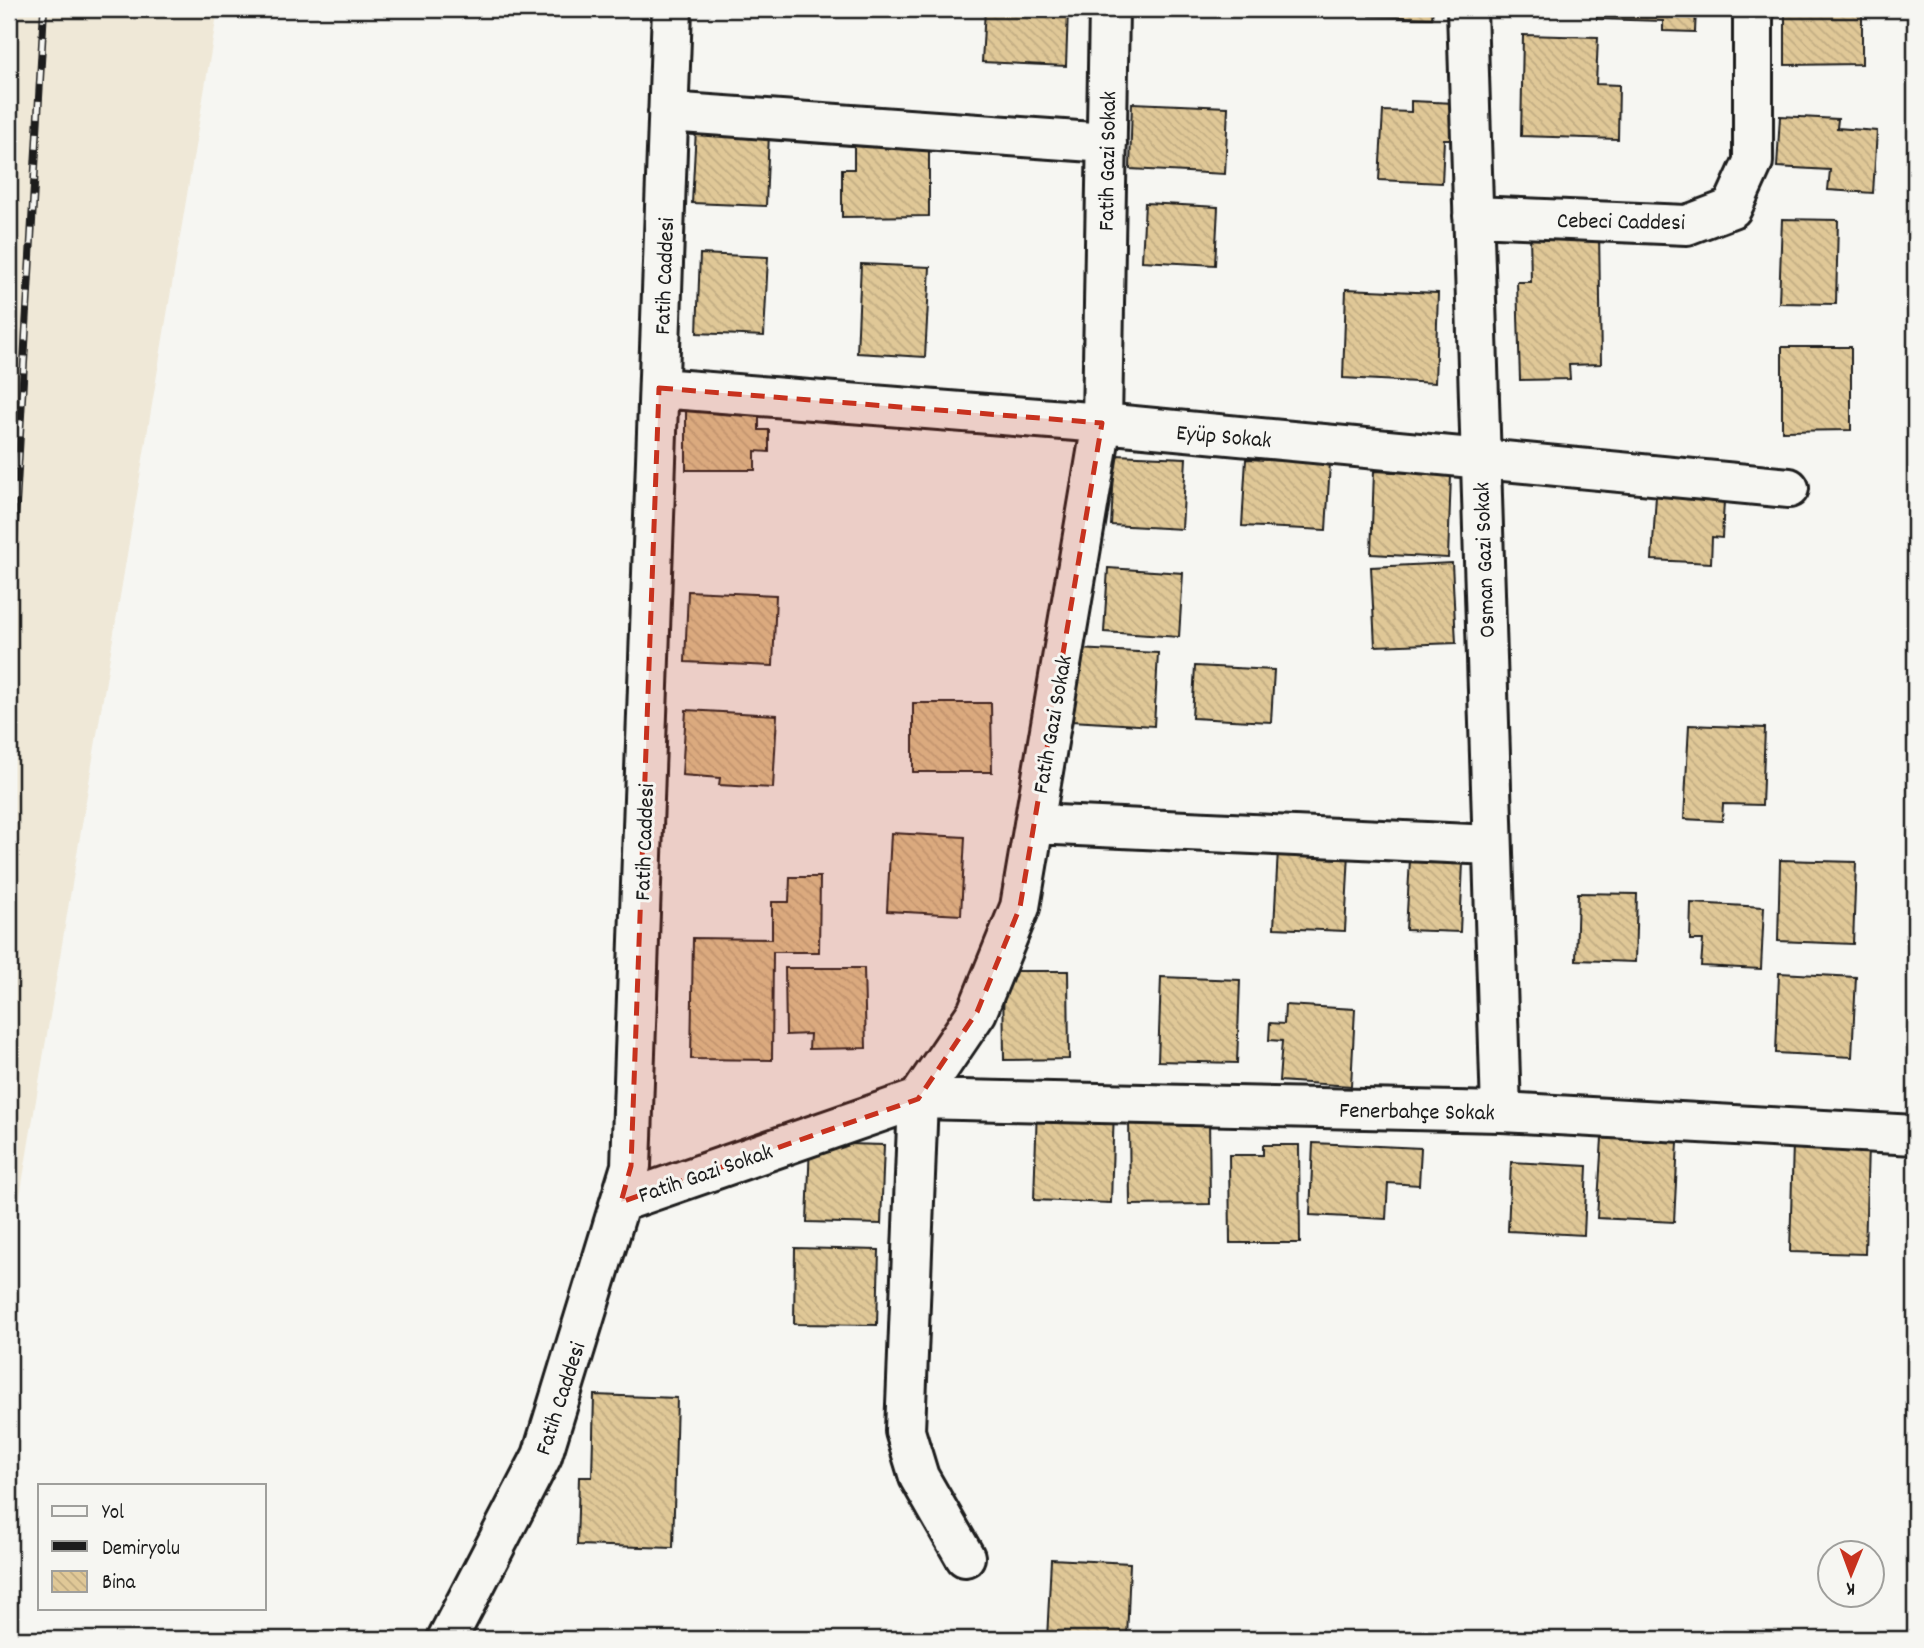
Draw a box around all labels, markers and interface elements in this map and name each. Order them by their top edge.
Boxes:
street label: Fatih Gazi Sokak [1092,91,1127,231]
street label: Cebeci Caddesi [1557,206,1685,241]
street label: Fatih Caddesi [648,217,685,335]
street label: Eyüp Sokak [1175,418,1273,459]
street label: Osman Gazi Sokak [1467,481,1506,638]
street label: Fatih Gazi Sokak [1026,653,1083,797]
street label: Fatih Caddesi [628,783,665,901]
street label: Fenerbahçe Sokak [1339,1096,1495,1131]
street label: Fatih Gazi Sokak [634,1137,778,1214]
street label: Fatih Caddesi [529,1338,596,1460]
legend [38,1484,266,1610]
text: Yol [102,1499,124,1529]
text: Demiryolu [102,1535,180,1565]
north arrow [1815,1540,1885,1610]
text: Bina [102,1569,136,1599]
text: K [1846,1574,1855,1601]

